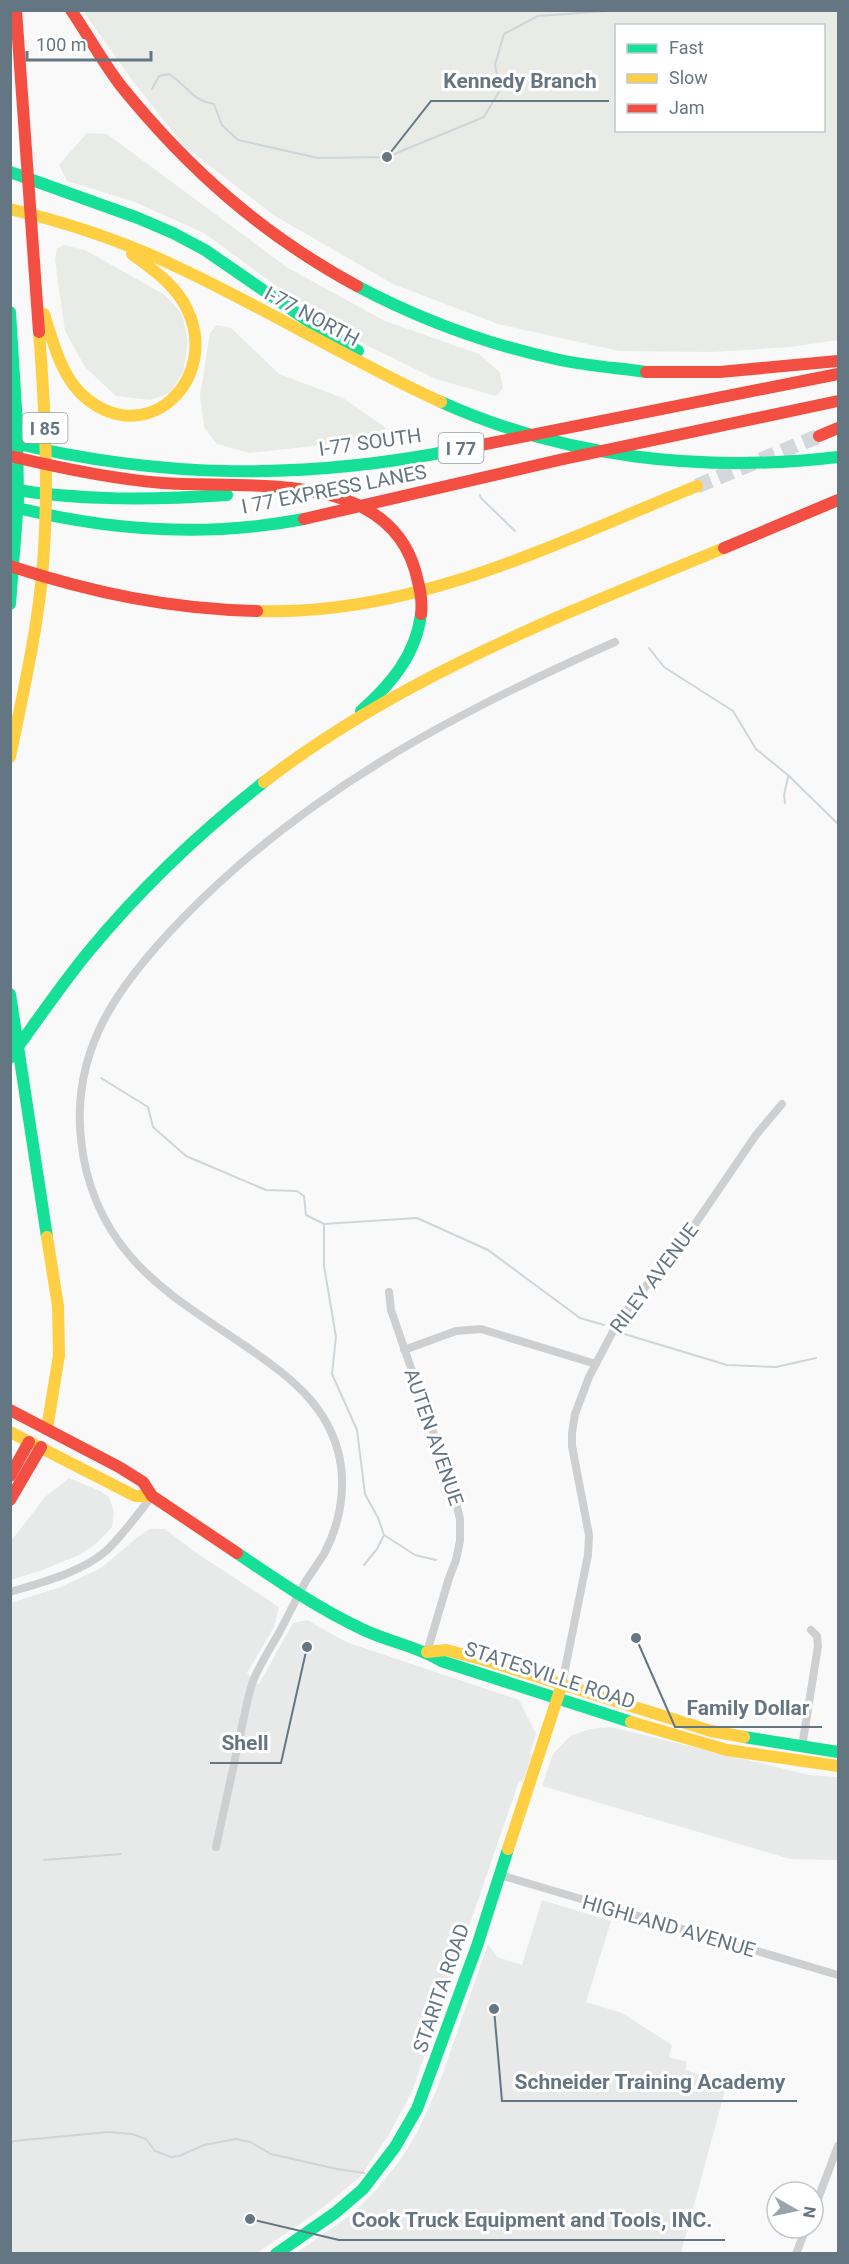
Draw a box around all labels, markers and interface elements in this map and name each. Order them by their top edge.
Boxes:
scale bar [27,24,152,62]
legend [615,24,825,132]
text: 100 m [36,34,87,55]
text: Fast [669,37,704,58]
callout: Kennedy Branch [431,62,609,101]
text: Slow [669,67,708,88]
text: Kennedy Branch [443,69,597,93]
text: Jam [669,97,705,118]
street label: I-77 NORTH [260,281,364,351]
road number: I 85 [22,413,68,443]
street label: I-77 SOUTH [317,423,423,461]
road number: I 77 [438,433,484,463]
street label: I 77 EXPRESS LANES [239,459,429,519]
street label: RILEY AVENUE [605,1218,703,1338]
street label: AUTEN AVENUE [399,1365,469,1509]
street label: STATESVILLE ROAD [462,1636,638,1714]
callout: Family Dollar [675,1688,822,1727]
text: Family Dollar [686,1696,810,1720]
callout: Shell [210,1724,281,1763]
text: Shell [221,1731,269,1755]
street label: HIGHLAND AVENUE [580,1890,758,1962]
street label: STARITA ROAD [408,1920,474,2056]
callout: Schneider Training Academy [502,2062,797,2101]
text: Schneider Training Academy [515,2070,786,2094]
north arrow [765,2180,825,2240]
callout: Cook Truck Equipment and Tools, INC. [339,2201,725,2240]
text: N [799,2205,820,2219]
text: Cook Truck Equipment and Tools, INC. [352,2208,712,2232]

